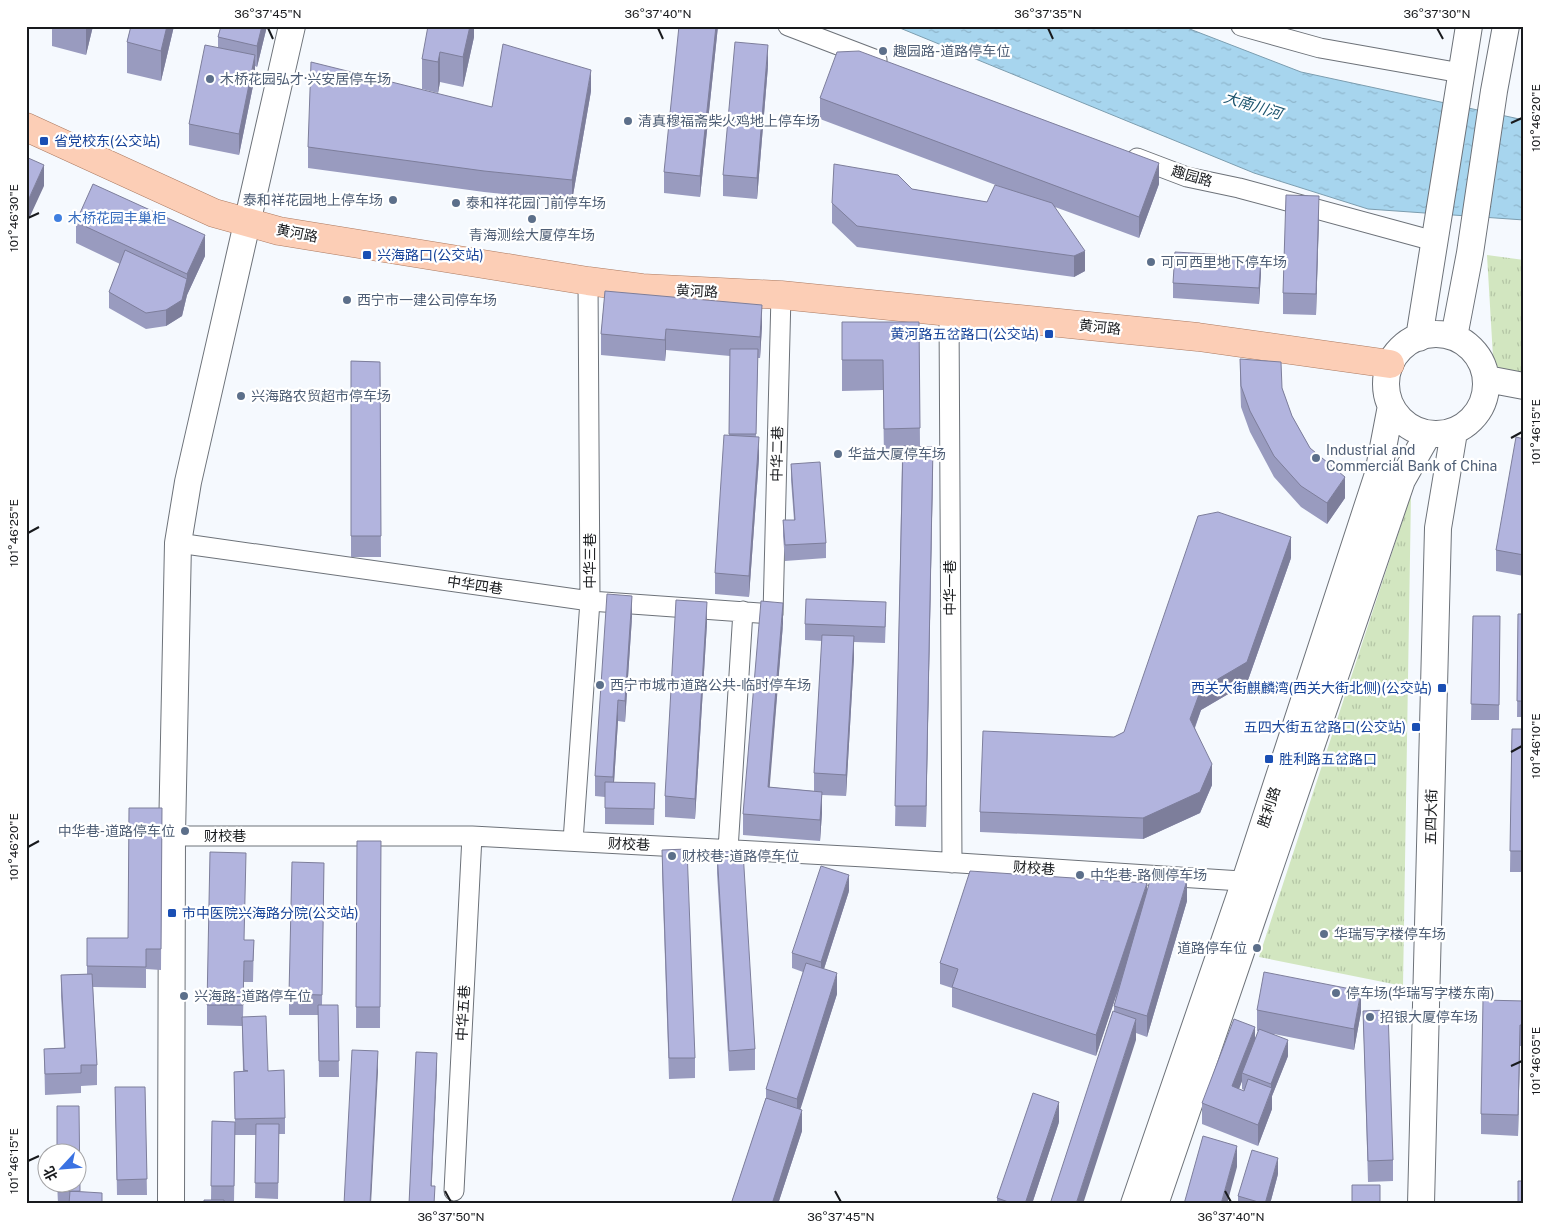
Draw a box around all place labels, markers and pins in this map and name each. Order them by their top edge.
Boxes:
place label: 趣园路-道路停车位 [893,43,1010,59]
marker: 趣园路-道路停车位 [877,45,889,57]
place label: 木桥花园弘才·兴安居停车场 [220,71,391,87]
marker: 木桥花园弘才·兴安居停车场 [204,73,216,85]
place label: 清真穆福斋柴火鸡地上停车场 [638,113,820,129]
marker: 清真穆福斋柴火鸡地上停车场 [622,115,634,127]
place label: 省党校东(公交站) [54,133,161,149]
marker: 省党校东(公交站) [38,135,50,147]
place label: 泰和祥花园地上停车场 [243,192,383,208]
marker: 泰和祥花园地上停车场 [387,194,399,206]
place label: 泰和祥花园门前停车场 [466,195,606,211]
marker: 泰和祥花园门前停车场 [450,197,462,209]
place label: 木桥花园丰巢柜 [68,210,166,226]
marker: 木桥花园丰巢柜 [52,212,64,224]
marker: 青海测绘大厦停车场 [526,213,538,225]
place label: 青海测绘大厦停车场 [469,227,595,243]
place label: 兴海路口(公交站) [377,247,484,263]
marker: 兴海路口(公交站) [361,249,373,261]
place label: 可可西里地下停车场 [1161,254,1287,270]
marker: 可可西里地下停车场 [1145,256,1157,268]
place label: 西宁市一建公司停车场 [357,292,497,308]
marker: 西宁市一建公司停车场 [341,294,353,306]
place label: 黄河路五岔路口(公交站) [890,326,1039,342]
marker: 黄河路五岔路口(公交站) [1043,328,1055,340]
place label: 兴海路农贸超市停车场 [251,388,391,404]
marker: 兴海路农贸超市停车场 [235,390,247,402]
place label: Industrial and Commercial Bank of China [1326,442,1497,474]
place label: 华益大厦停车场 [848,446,946,462]
marker: 华益大厦停车场 [832,448,844,460]
marker: Industrial and Commercial Bank of China [1310,452,1322,464]
place label: 西宁市城市道路公共-临时停车场 [610,677,811,693]
marker: 西宁市城市道路公共-临时停车场 [594,679,606,691]
place label: 西关大街麒麟湾(西关大街北侧)(公交站) [1191,680,1432,696]
marker: 西关大街麒麟湾(西关大街北侧)(公交站) [1436,682,1448,694]
place label: 五四大街五岔路口(公交站) [1243,719,1406,735]
marker: 五四大街五岔路口(公交站) [1410,721,1422,733]
place label: 胜利路五岔路口 [1279,751,1377,767]
marker: 胜利路五岔路口 [1263,753,1275,765]
place label: 中华巷-道路停车位 [58,823,175,839]
marker: 中华巷-道路停车位 [179,825,191,837]
place label: 财校巷-道路停车位 [682,848,799,864]
marker: 财校巷-道路停车位 [666,850,678,862]
place label: 中华巷-路侧停车场 [1090,867,1207,883]
marker: 中华巷-路侧停车场 [1074,869,1086,881]
place label: 市中医院兴海路分院(公交站) [182,905,359,921]
marker: 市中医院兴海路分院(公交站) [166,907,178,919]
place label: 华瑞写字楼停车场 [1334,926,1446,942]
marker: 华瑞写字楼停车场 [1318,928,1330,940]
place label: 道路停车位 [1177,940,1247,956]
marker: 道路停车位 [1251,942,1263,954]
place label: 停车场(华瑞写字楼东南) [1346,985,1495,1001]
marker: 停车场(华瑞写字楼东南) [1330,987,1342,999]
place label: 兴海路-道路停车位 [194,988,311,1004]
marker: 兴海路-道路停车位 [178,990,190,1002]
place label: 招银大厦停车场 [1380,1009,1478,1025]
marker: 招银大厦停车场 [1364,1011,1376,1023]

